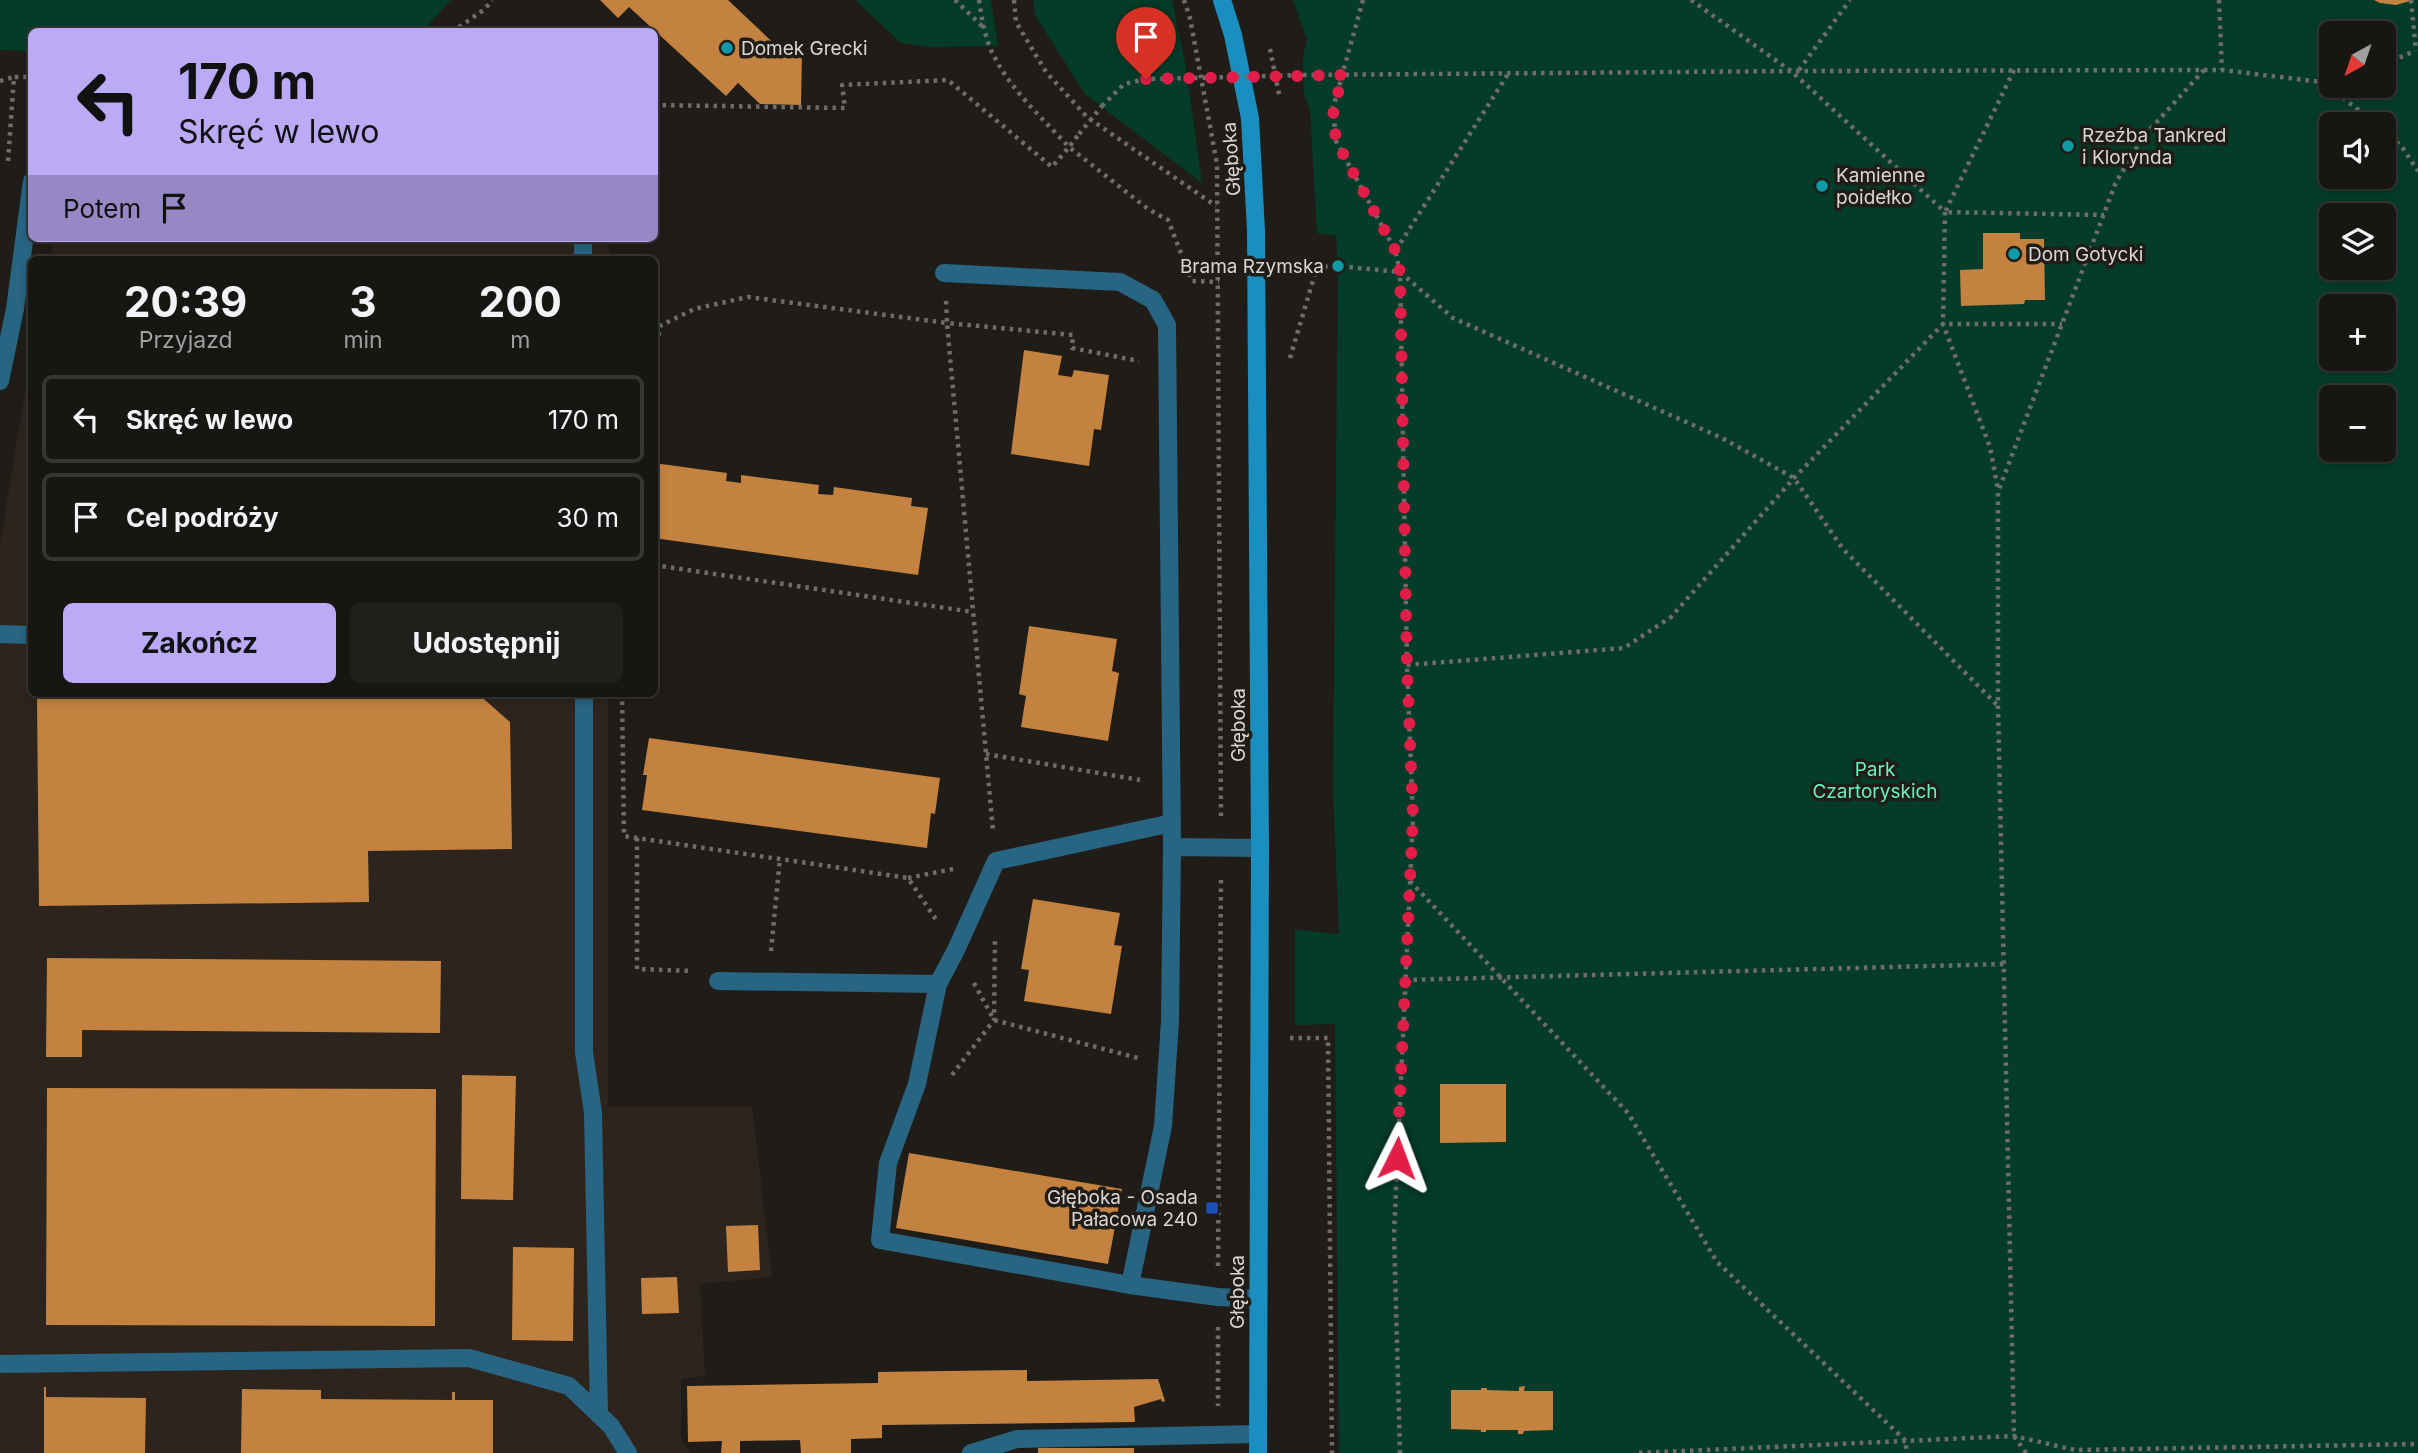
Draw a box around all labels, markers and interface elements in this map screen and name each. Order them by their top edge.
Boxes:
pin [1116,7,1176,79]
icon: arrive [1127,18,1165,56]
north arrow [2319,21,2396,98]
map controls [2319,21,2396,462]
place label: Domek Grecki [741,37,868,60]
marker: Domek Grecki [719,40,735,56]
text: 170 m [178,52,316,111]
icon: left [63,56,154,147]
text: Skręć w lewo [178,112,379,151]
button: sound [2319,112,2396,189]
street label: Głęboka [1217,121,1246,197]
place label: Rzeźba Tankred i Klorynda [2082,124,2226,169]
marker: Rzeźba Tankred i Klorynda [2060,138,2076,154]
place label: Kamienne poidełko [1836,164,1925,209]
marker: Kamienne poidełko [1814,178,1830,194]
icon: arrive [155,189,193,227]
text: Potem [63,193,141,224]
button: layers [2319,203,2396,280]
place label: Dom Gotycki [2028,243,2143,266]
marker: Dom Gotycki [2006,246,2022,262]
place label: Brama Rzymska [1180,255,1324,278]
marker: Brama Rzymska [1330,258,1346,274]
text: 20:39 [124,276,247,327]
text: 3 [349,276,377,327]
text: 200 [479,276,562,327]
button: + [2319,294,2396,371]
text: Przyjazd [139,326,233,354]
text: min [343,326,383,354]
text: m [510,326,530,354]
button: − [2319,385,2396,462]
icon: left [67,400,105,438]
text: Skręć w lewo [126,404,293,435]
text: 170 m [548,404,619,435]
icon: arrive [67,498,105,536]
text: Cel podróży [126,502,279,533]
text: 30 m [556,502,619,533]
button: Zakończ [63,603,336,683]
button: Udostępnij [350,603,623,683]
street label: Głęboka [1227,688,1250,762]
park label: Park Czartoryskich [1812,758,1938,803]
position arrow [1360,1121,1434,1195]
place label: Głęboka - Osada Pałacowa 240 [1047,1186,1198,1231]
marker: Głęboka - Osada Pałacowa 240 [1204,1200,1220,1216]
street label: Głęboka [1226,1255,1249,1329]

